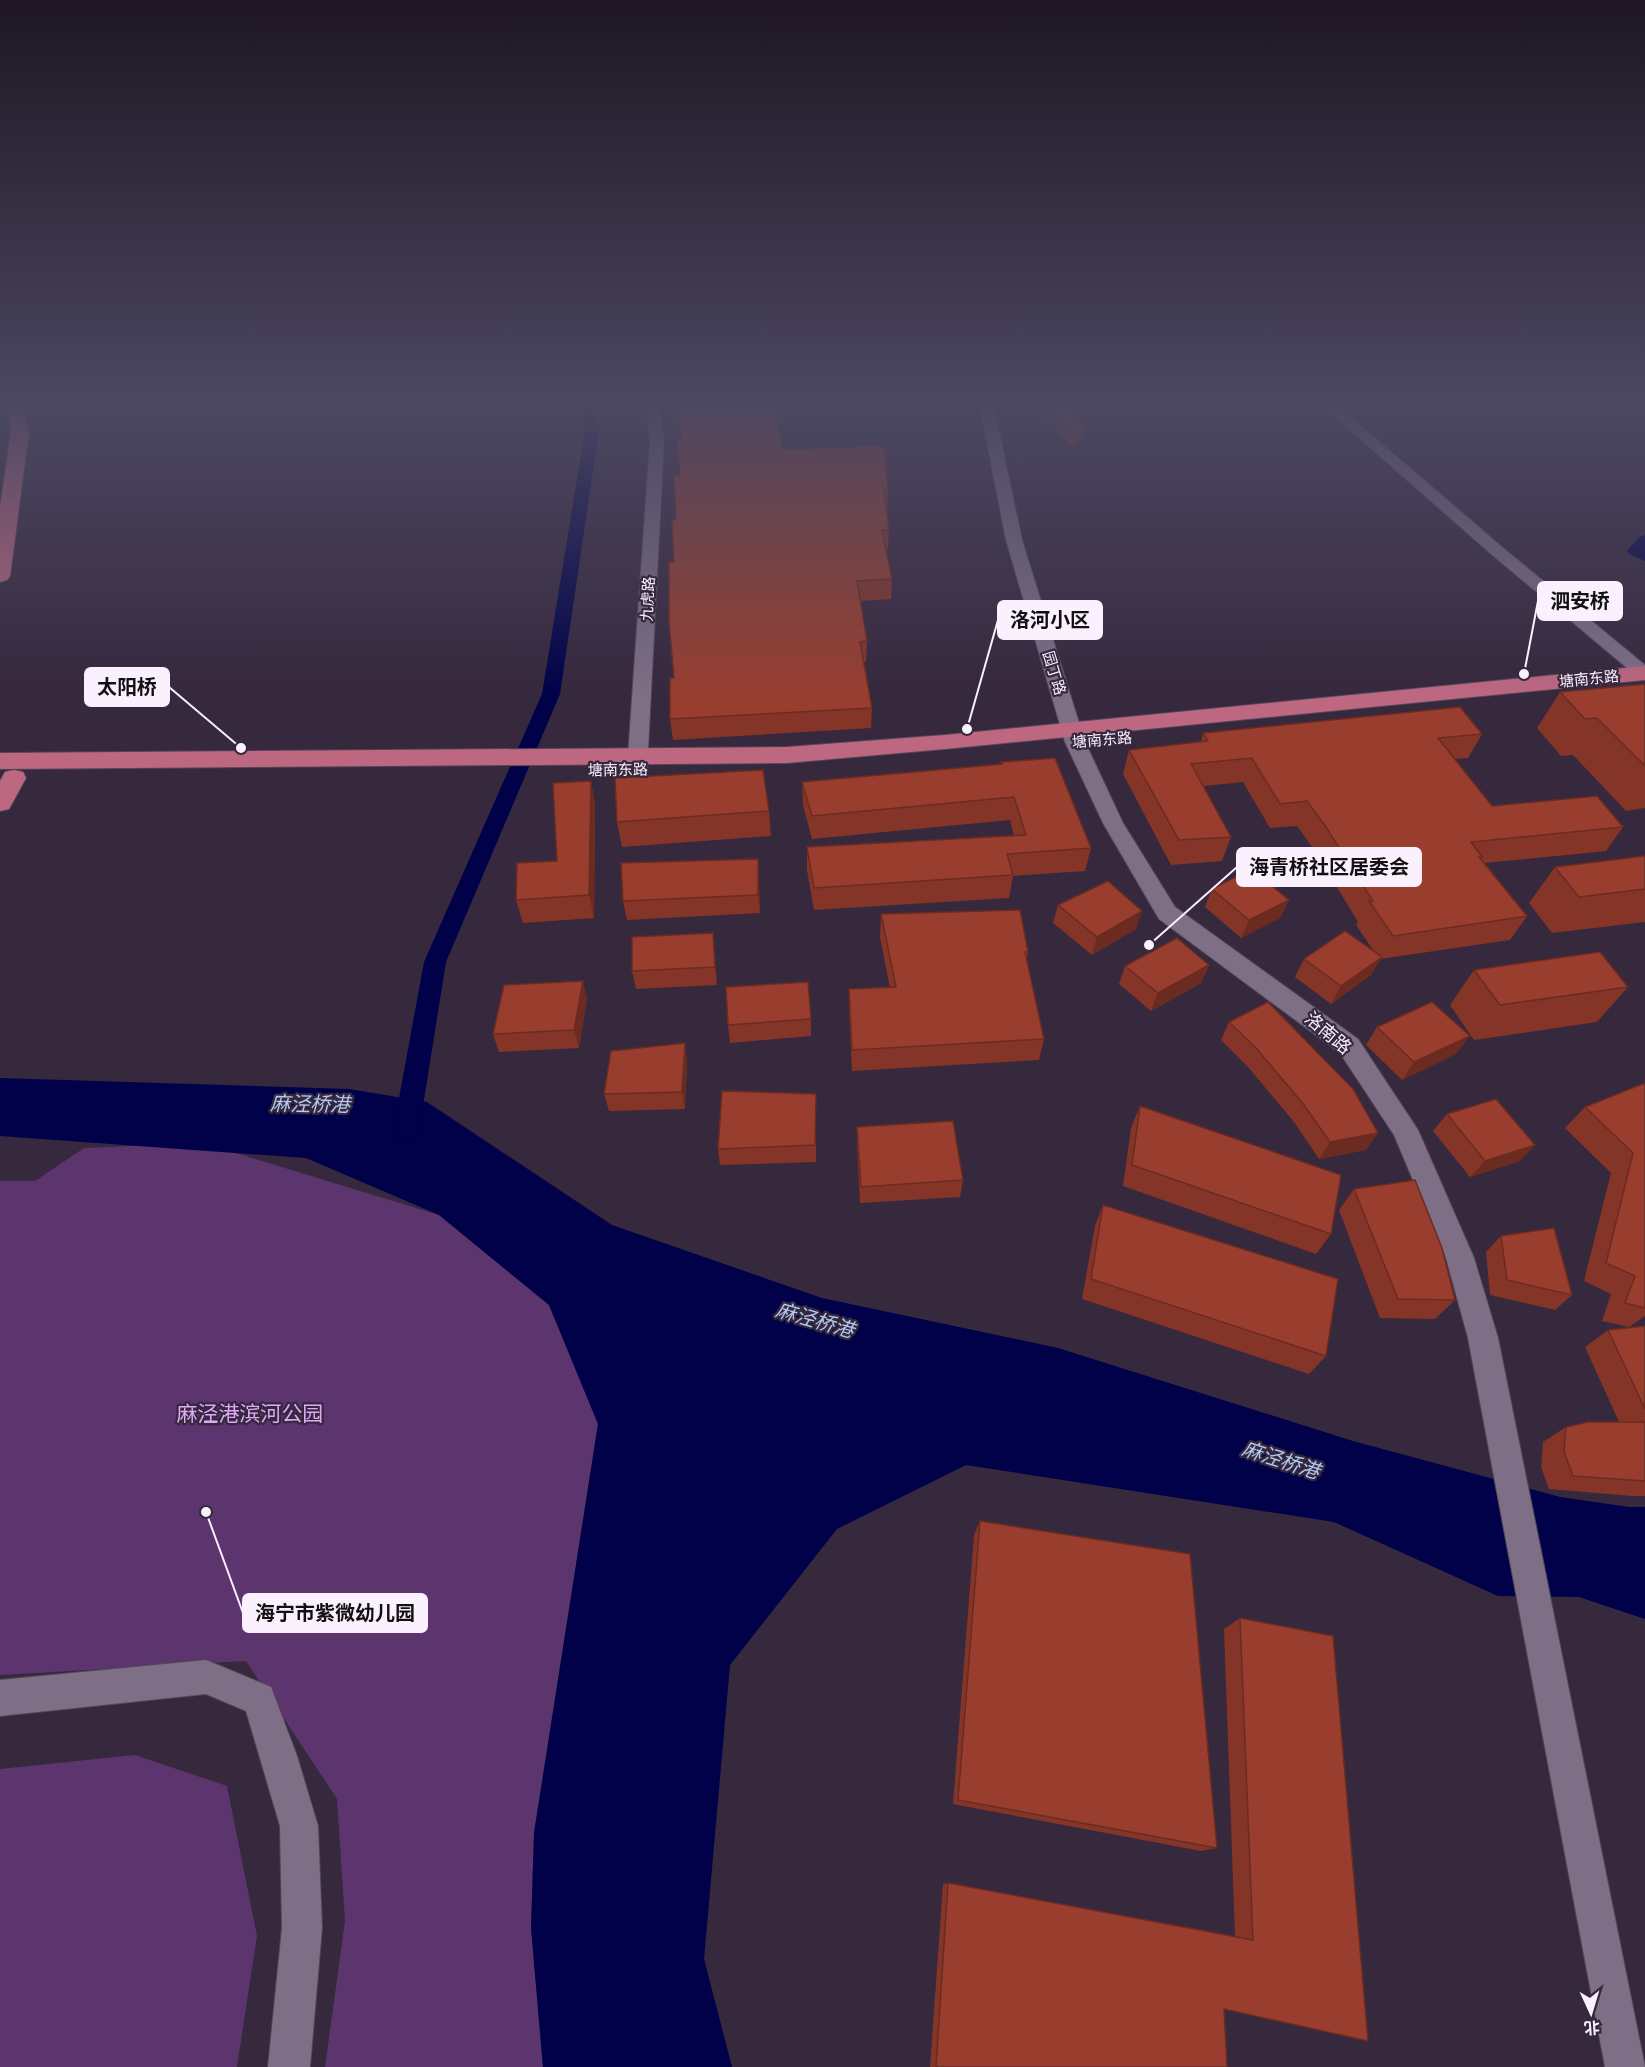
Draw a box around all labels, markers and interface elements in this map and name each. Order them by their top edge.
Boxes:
street label: 九虎路 [638,576,657,622]
callout: 泗安桥 [1538,582,1622,620]
text: 泗安桥 [1550,590,1610,612]
callout: 洛河小区 [998,601,1102,639]
text: 洛河小区 [1010,609,1090,631]
street label: 园丁路 [1040,649,1069,697]
street label: 塘南东路 [1558,667,1620,690]
callout: 太阳桥 [85,668,169,706]
text: 太阳桥 [97,676,157,698]
street label: 塘南东路 [1071,728,1133,751]
street label: 塘南东路 [588,760,648,779]
callout: 海青桥社区居委会 [1237,848,1421,886]
text: 海青桥社区居委会 [1249,856,1409,878]
street label: 洛南路 [1301,1008,1355,1058]
water label: 麻泾桥港 [270,1092,353,1116]
water label: 麻泾桥港 [774,1298,859,1342]
park label: 麻泾港滨河公园 [177,1402,324,1425]
water label: 麻泾桥港 [1240,1437,1325,1484]
callout: 海宁市紫微幼儿园 [243,1594,427,1632]
text: 海宁市紫微幼儿园 [255,1602,415,1624]
north arrow [1561,1983,1621,2043]
text: 北 [1583,2018,1601,2037]

